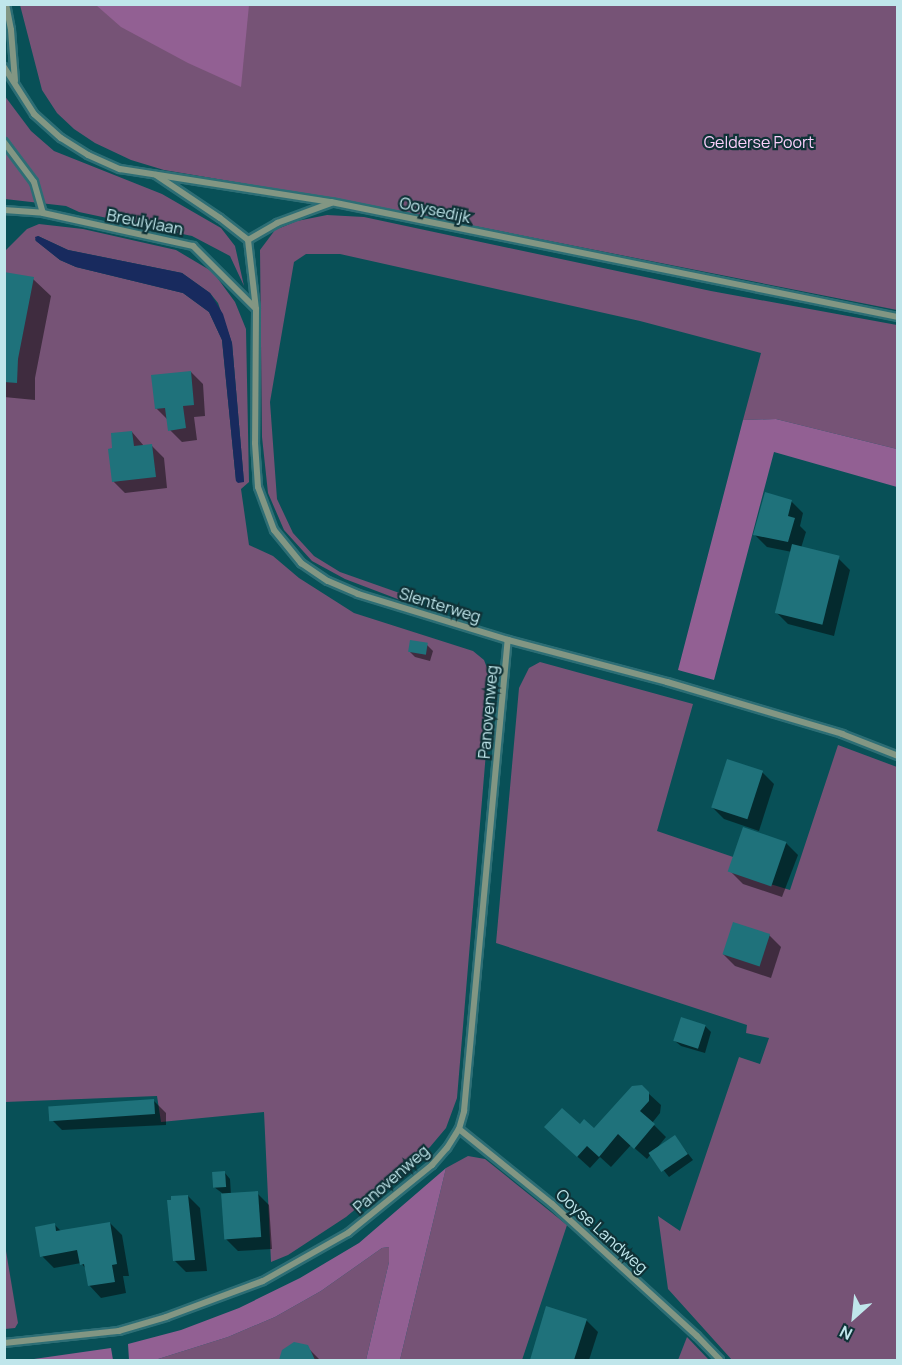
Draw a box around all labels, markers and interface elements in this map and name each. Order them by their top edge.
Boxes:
park label: Gelderse Poort [704,132,814,152]
street label: Ooysedijk [398,193,472,227]
street label: Breulylaan [105,205,185,239]
street label: Slenterweg [397,584,483,626]
street label: Panovenweg [474,664,502,760]
street label: Panovenweg [349,1141,433,1217]
street label: Ooyse Landweg [552,1185,652,1277]
north arrow [824,1287,884,1347]
text: N [836,1321,856,1345]

